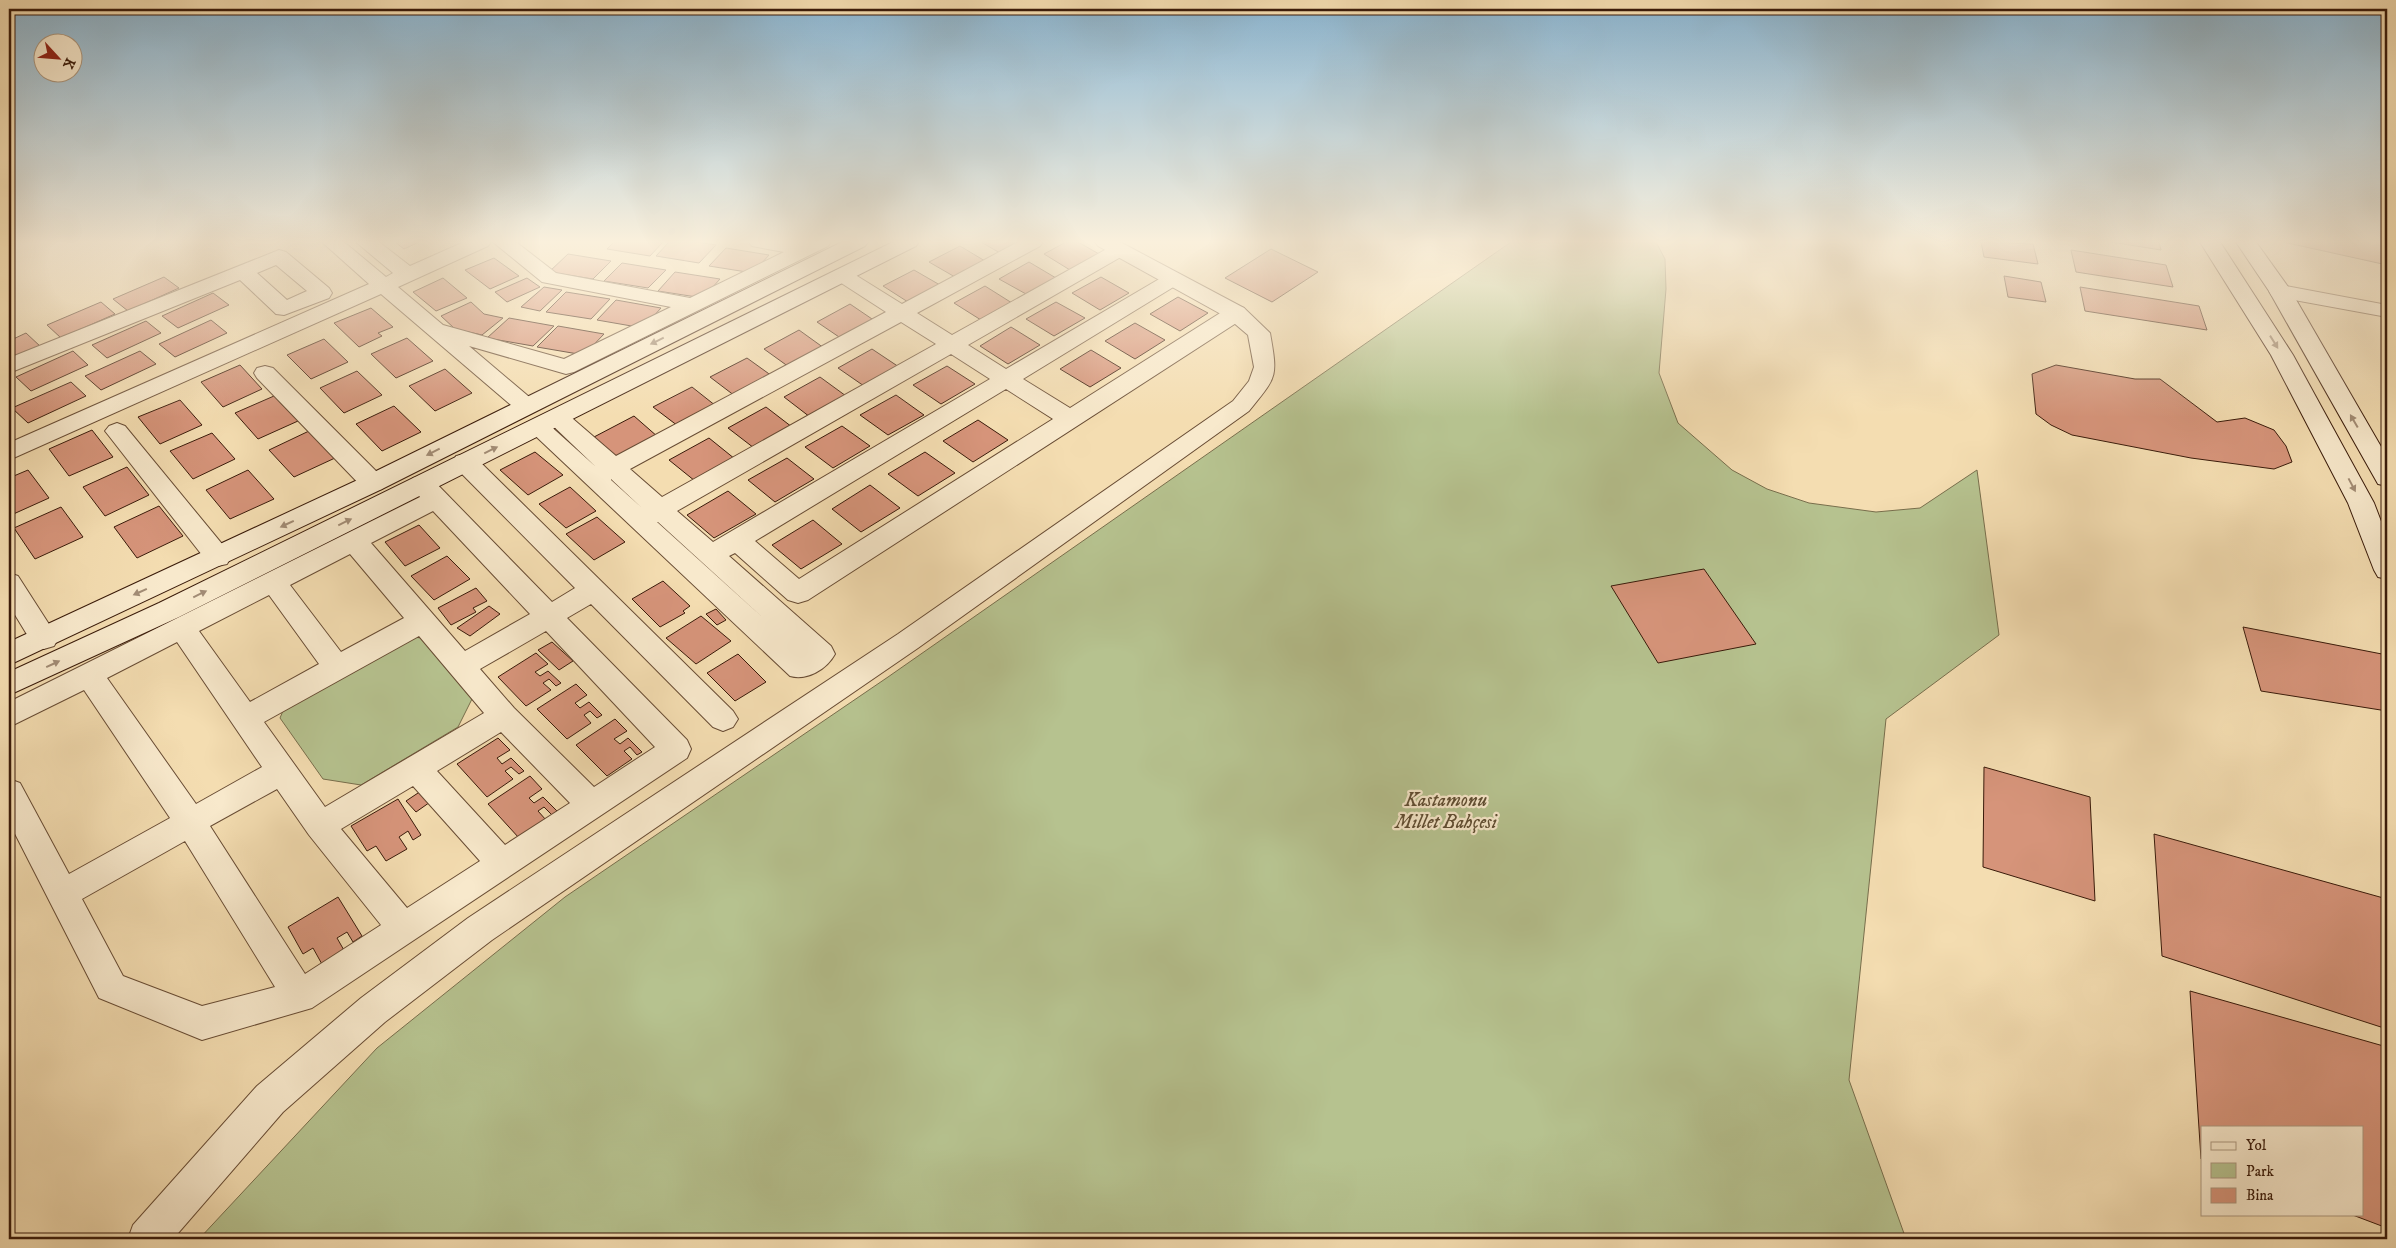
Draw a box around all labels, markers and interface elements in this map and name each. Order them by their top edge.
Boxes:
north arrow [32,32,82,82]
text: K [58,55,79,73]
one-way arrow [2269,336,2278,349]
one-way arrow [650,337,664,345]
one-way arrow [2350,414,2359,427]
one-way arrow [484,446,498,454]
one-way arrow [426,448,441,457]
one-way arrow [2347,478,2356,492]
one-way arrow [338,518,353,526]
one-way arrow [280,520,294,528]
one-way arrow [133,588,147,596]
one-way arrow [193,590,207,598]
one-way arrow [46,659,60,667]
park label: Kastamonu Millet Bahçesi [1393,789,1498,834]
legend [2201,1126,2364,1216]
text: Yol [2246,1136,2267,1155]
text: Park [2246,1162,2275,1181]
text: Bina [2246,1186,2274,1205]

